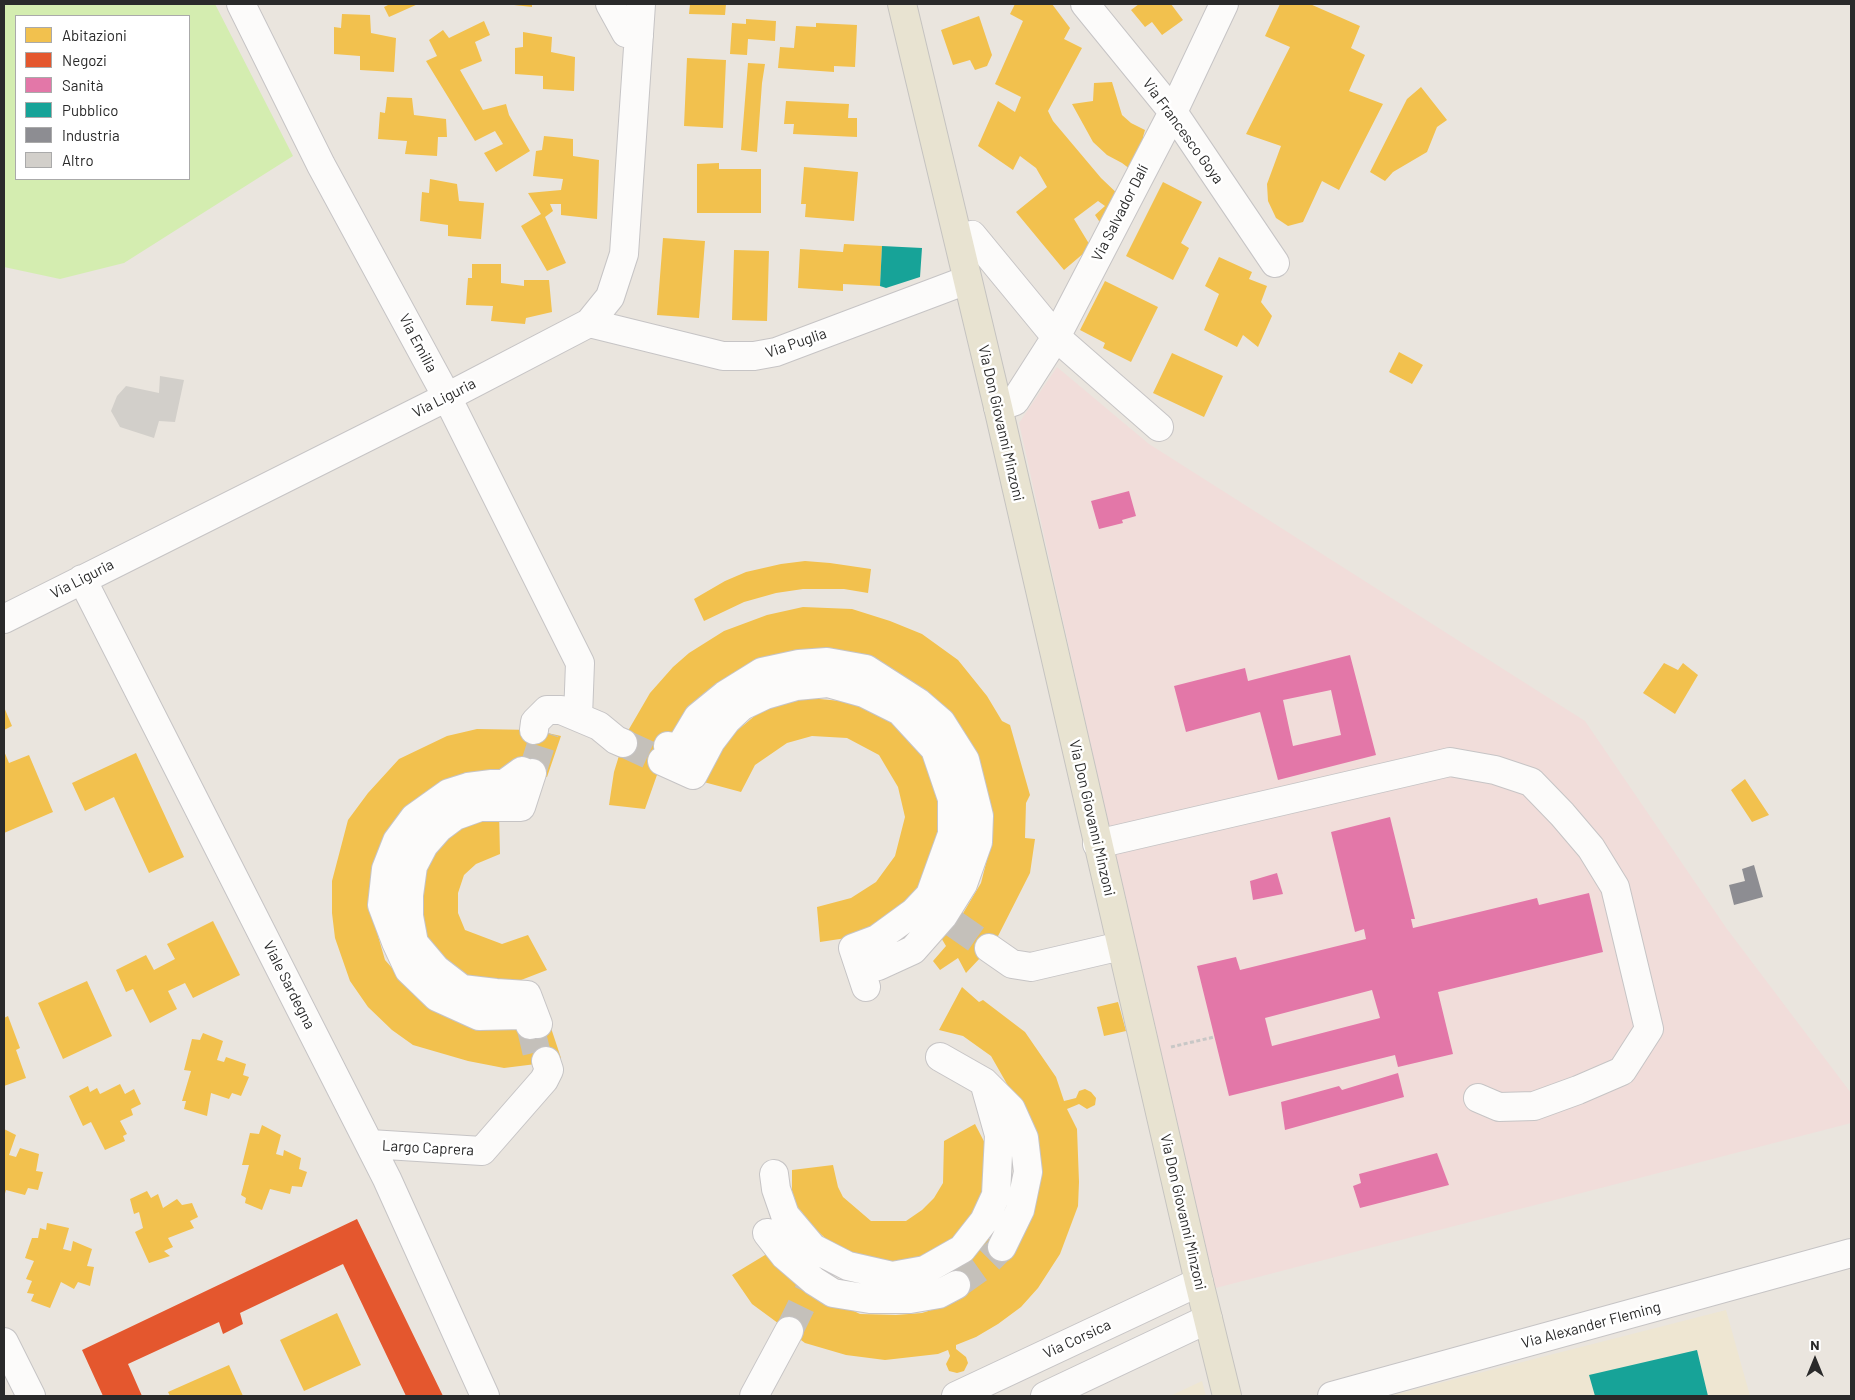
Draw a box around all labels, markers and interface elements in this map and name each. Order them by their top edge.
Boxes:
legend [15,15,190,180]
text: Abitazioni [62,26,127,44]
text: Negozi [62,51,107,69]
street label: Via Francesco Goya [1139,75,1227,187]
text: Sanità [62,76,103,94]
text: Pubblico [62,101,119,119]
text: Industria [62,126,120,144]
text: Altro [62,151,94,169]
street label: Via Salvador Dalí [1088,162,1152,264]
street label: Via Emilia [395,311,441,375]
street label: Via Puglia [763,324,829,362]
street label: Via Don Giovanni Minzoni [974,343,1028,503]
street label: Via Liguria [409,374,479,422]
street label: Via Liguria [47,555,117,603]
street label: Via Don Giovanni Minzoni [1065,738,1119,898]
street label: Viale Sardegna [259,938,319,1032]
street label: Via Don Giovanni Minzoni [1156,1132,1210,1292]
street label: Largo Caprera [382,1137,474,1159]
street label: Via Alexander Fleming [1519,1298,1663,1352]
street label: Via Corsica [1040,1316,1114,1362]
north arrow [1790,1335,1840,1385]
text: N [1810,1336,1820,1353]

